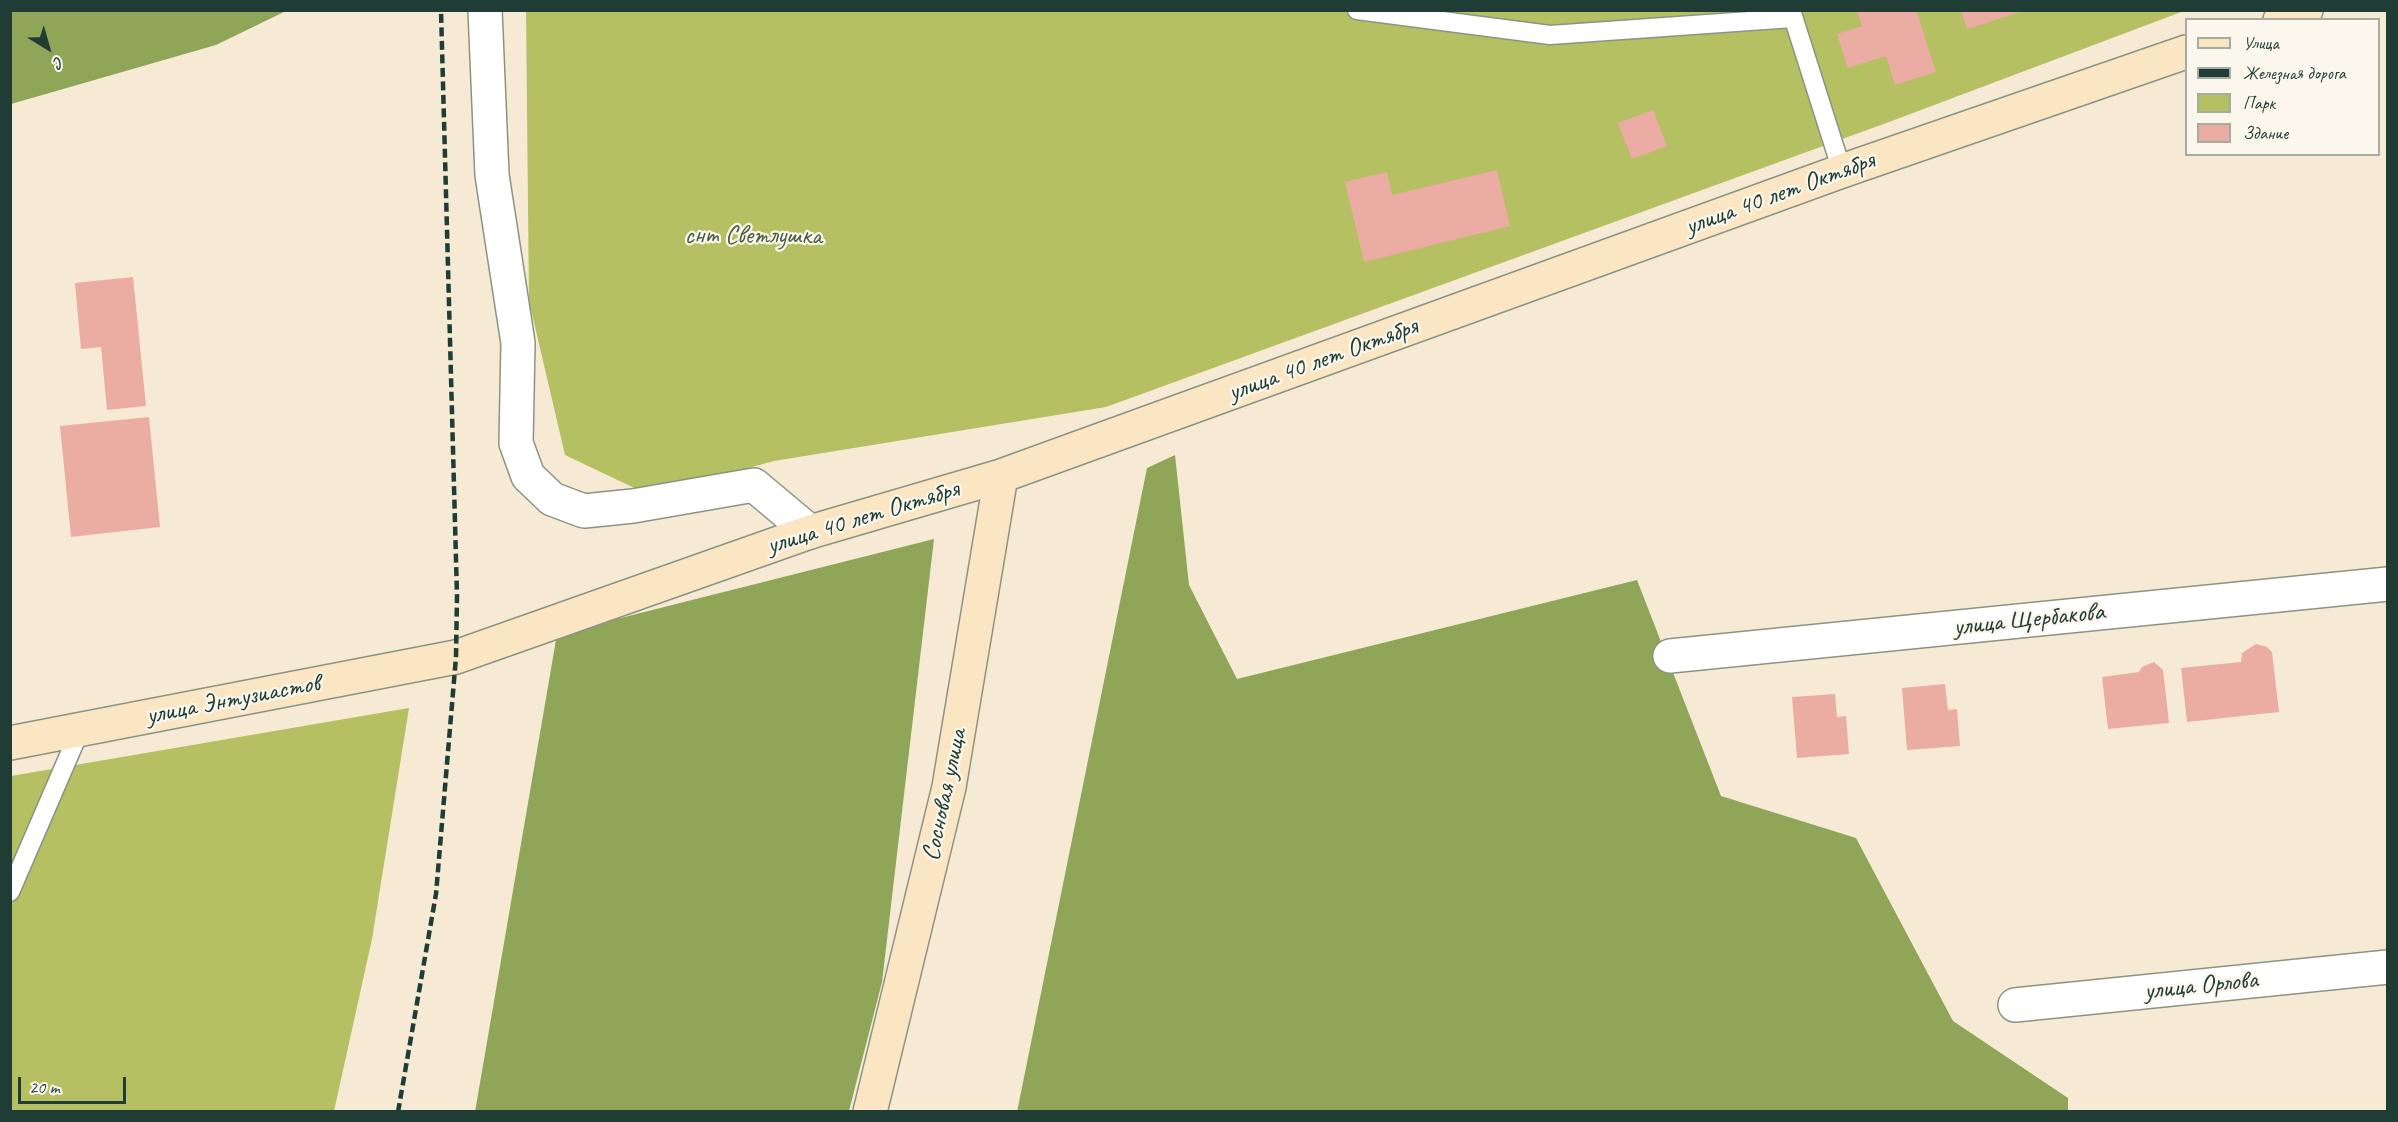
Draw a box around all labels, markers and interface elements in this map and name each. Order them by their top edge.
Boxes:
north arrow [18,18,78,78]
legend [2185,18,2380,156]
text: Улица [2243,32,2279,54]
text: С [50,52,68,73]
text: Железная дорога [2243,62,2346,84]
text: Парк [2243,92,2275,114]
text: Здание [2243,122,2288,144]
street label: улица 40 лет Октября [1681,145,1879,243]
park label: снт Светлушка [684,220,822,252]
street label: улица 40 лет Октября [1224,311,1422,409]
street label: улица 40 лет Октября [763,474,963,562]
street label: улица Щербакова [1952,597,2106,643]
street label: улица Энтузиастов [144,668,322,732]
street label: Сосновая улица [916,726,974,864]
street label: улица Орлова [2143,965,2259,1007]
scale bar [21,1065,129,1103]
text: 20 m [29,1076,60,1098]

